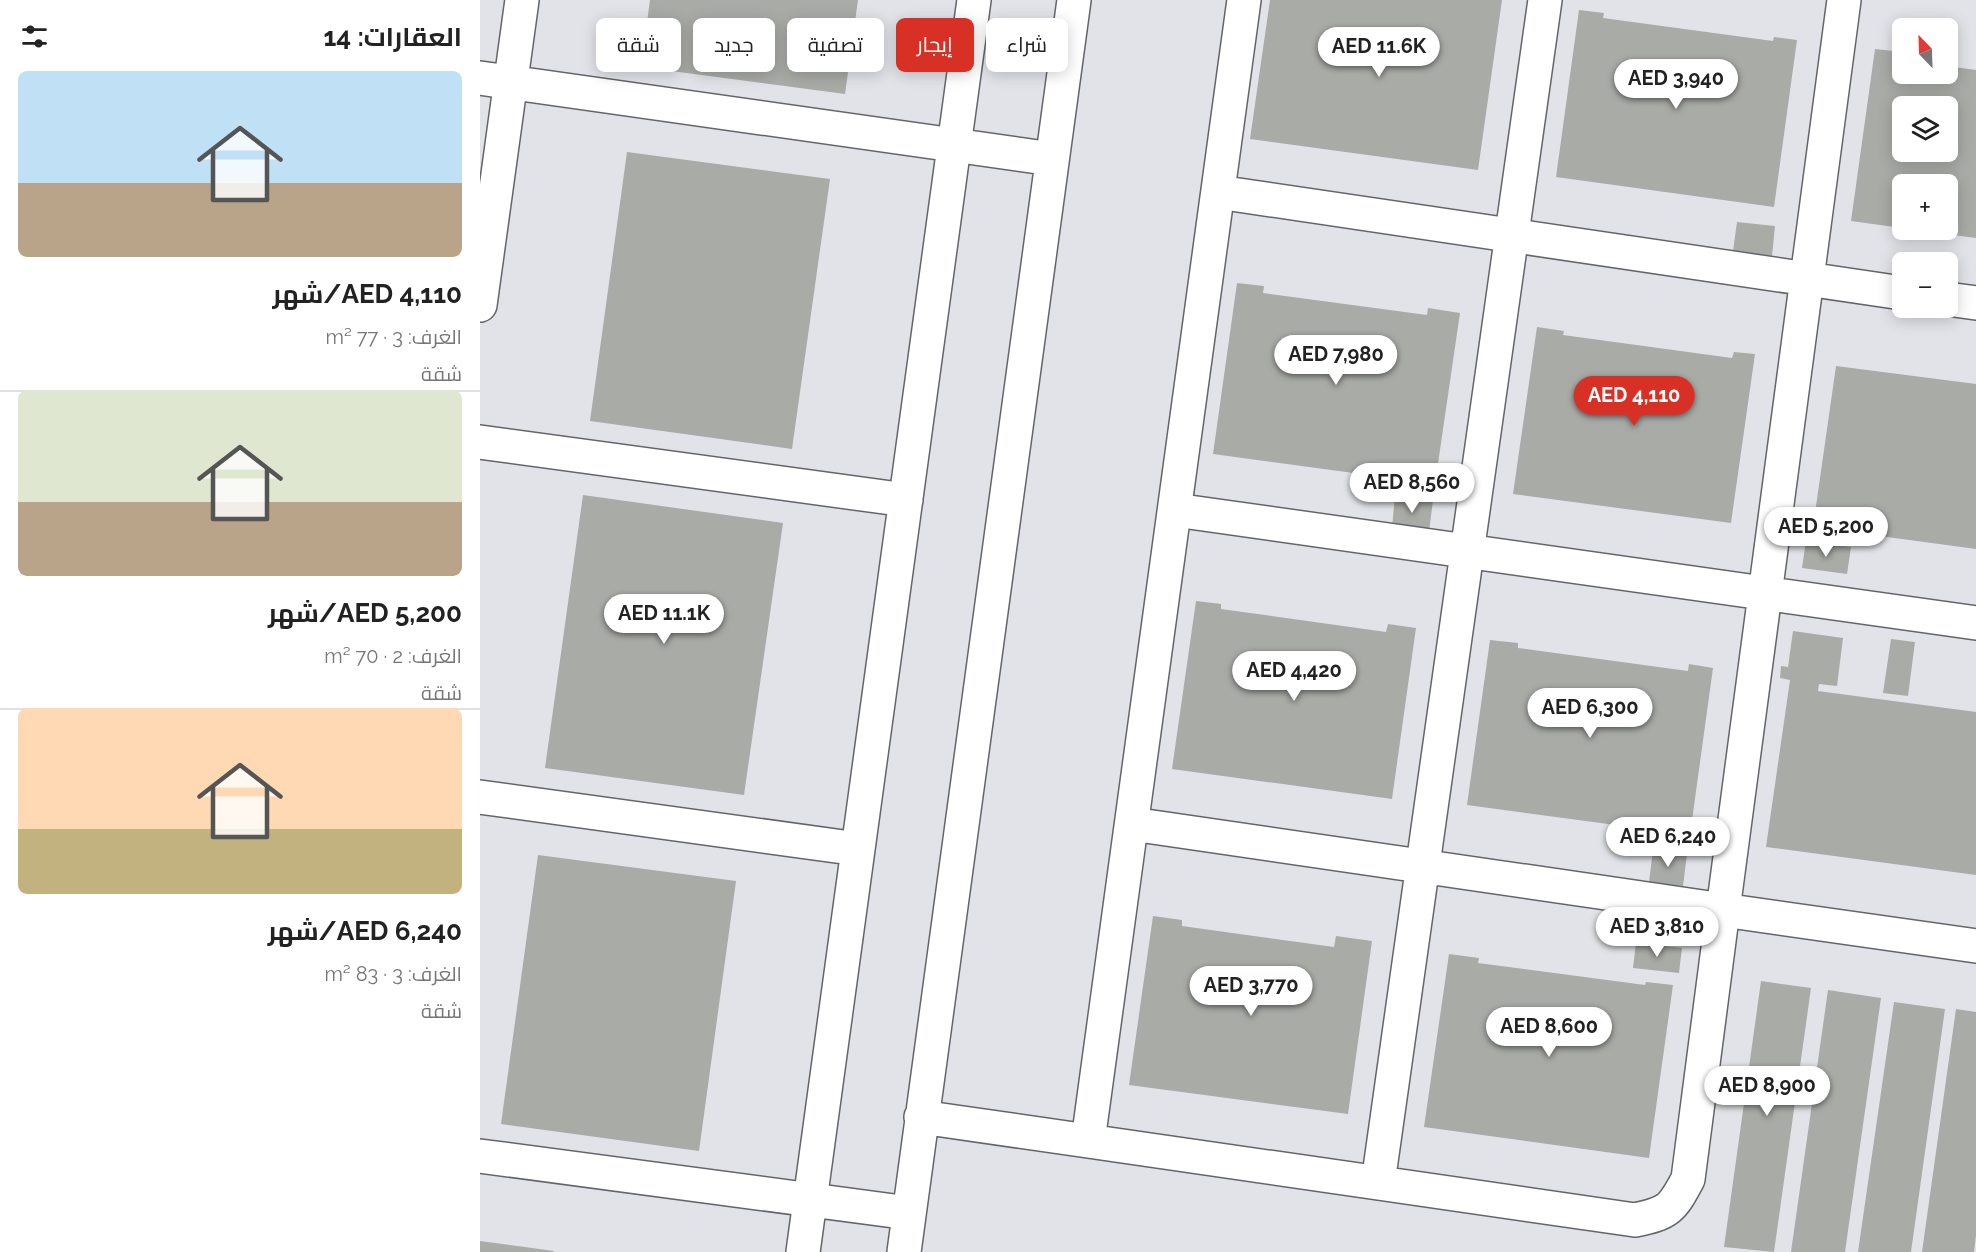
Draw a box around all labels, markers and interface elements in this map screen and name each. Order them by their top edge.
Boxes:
chip: شقة [596,18,681,72]
chip: جديد [693,18,775,72]
chip: تصفية [787,18,884,72]
chip: إيجار [896,18,974,72]
chip: شراء [986,18,1068,72]
north arrow [1892,18,1958,84]
map controls [1892,18,1958,318]
icon: filters [18,20,51,53]
text: العقارات: 14 [324,22,462,52]
pin: AED 11.6K [1310,27,1448,78]
text: AED 11.6K [1332,34,1426,58]
pin: AED 3,940 [1607,59,1745,110]
text: AED 3,940 [1628,66,1724,90]
button: layers [1892,96,1958,162]
icon: home [186,110,294,218]
button: + [1892,174,1958,240]
button: − [1892,252,1958,318]
text: AED 4,110/شهر [273,279,462,309]
text: الغرف: 3 · 77 m² [326,325,462,349]
pin: AED 7,980 [1267,335,1405,386]
text: AED 7,980 [1288,342,1384,366]
text: شقة [421,362,462,386]
pin: AED 4,110 [1565,376,1703,427]
text: AED 4,110 [1588,383,1680,407]
icon: home [186,429,294,537]
pin: AED 8,560 [1343,463,1481,514]
text: AED 8,560 [1364,470,1460,494]
pin: AED 5,200 [1757,507,1895,558]
text: AED 5,200 [1778,514,1874,538]
pin: AED 11.1K [595,594,733,645]
text: AED 5,200/شهر [268,598,462,628]
text: AED 11.1K [618,601,710,625]
text: الغرف: 2 · 70 m² [324,644,462,668]
pin: AED 4,420 [1225,651,1363,702]
text: AED 4,420 [1246,658,1342,682]
text: شقة [421,681,462,705]
pin: AED 6,300 [1521,688,1659,739]
text: AED 6,300 [1541,695,1639,719]
icon: home [186,747,294,855]
pin: AED 6,240 [1599,817,1737,868]
text: AED 6,240 [1620,824,1716,848]
pin: AED 3,810 [1588,907,1726,958]
text: AED 3,810 [1610,914,1704,938]
text: AED 6,240/شهر [268,916,462,946]
text: الغرف: 3 · 83 m² [324,962,462,986]
pin: AED 3,770 [1182,966,1320,1017]
text: AED 3,770 [1204,973,1298,997]
text: شقة [421,999,462,1023]
pin: AED 8,600 [1480,1007,1618,1058]
text: AED 8,600 [1500,1014,1598,1038]
pin: AED 8,900 [1698,1066,1836,1117]
text: AED 8,900 [1718,1073,1816,1097]

